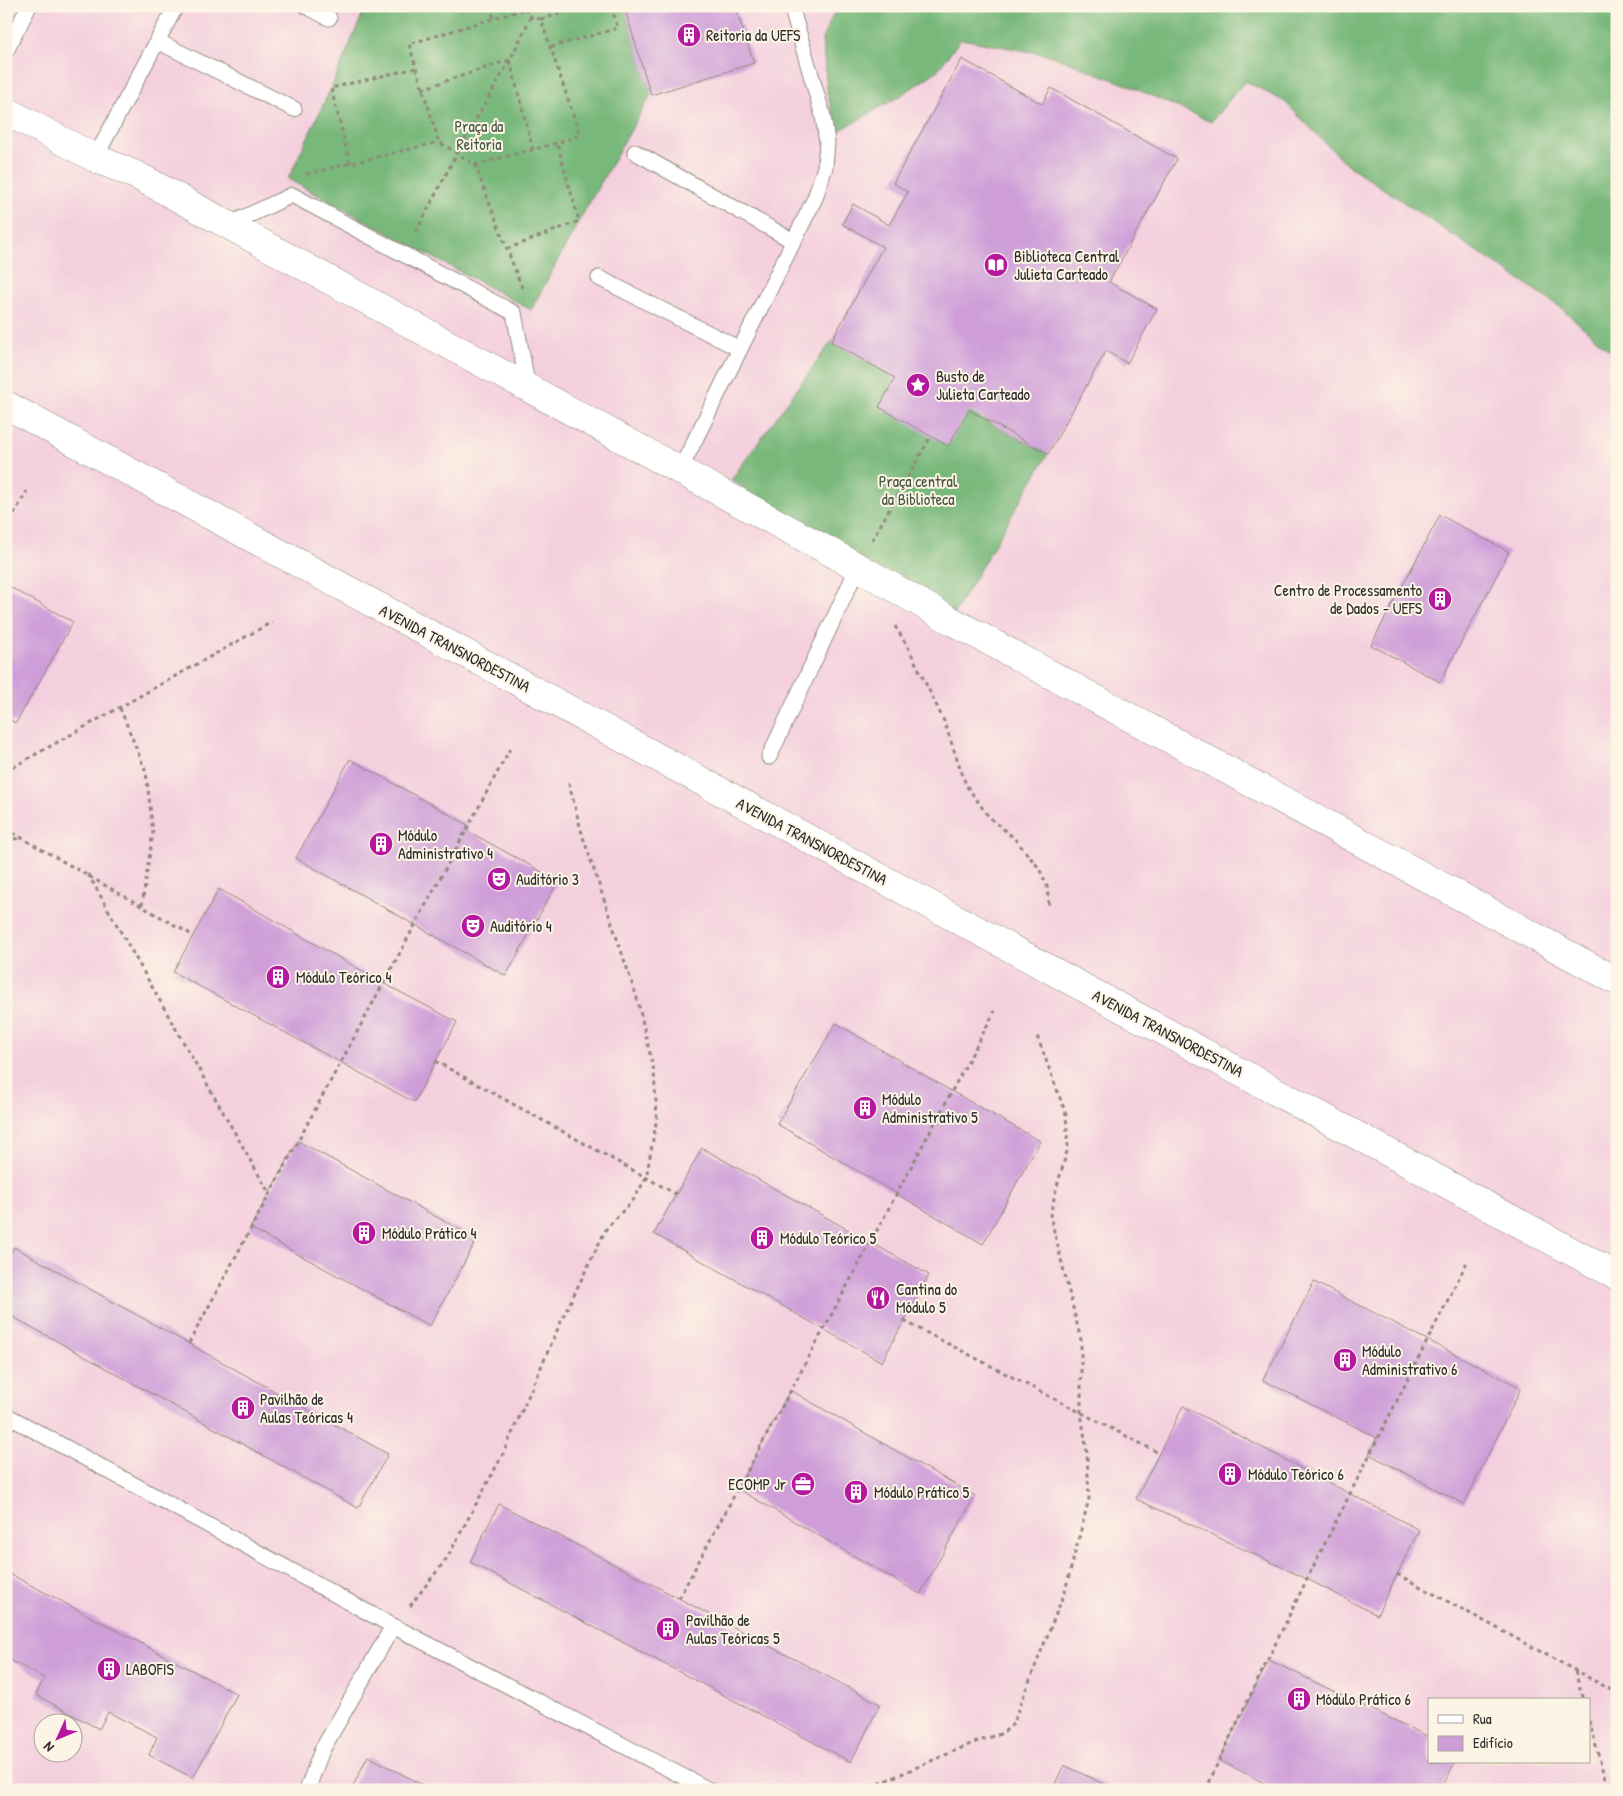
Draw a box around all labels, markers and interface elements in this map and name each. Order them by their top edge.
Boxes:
building icon: Reitoria da UEFS [676,22,702,48]
place label: Reitoria da UEFS [706,24,801,46]
park label: Praça da Reitoria [455,115,503,155]
place label: Biblioteca Central Julieta Carteado [1014,245,1120,285]
library icon: Biblioteca Central Julieta Carteado [983,252,1009,278]
place label: Busto de Julieta Carteado [936,365,1031,405]
place icon: Busto de Julieta Carteado [905,372,931,398]
park label: Praça central da Biblioteca [879,470,958,510]
place label: Centro de Processamento de Dados - UEFS [1274,579,1423,619]
building icon: Centro de Processamento de Dados - UEFS [1427,586,1453,612]
street label: AVENIDA TRANSNORDESTINA [376,599,534,697]
street label: AVENIDA TRANSNORDESTINA [733,792,891,890]
place label: Módulo Administrativo 4 [398,824,493,864]
building icon: Módulo Administrativo 4 [368,831,394,857]
theatre icon: Auditório 3 [486,866,512,892]
place label: Auditório 3 [516,868,579,890]
theatre icon: Auditório 4 [460,913,486,939]
place label: Auditório 4 [490,915,552,937]
building icon: Módulo Teórico 4 [265,964,291,990]
place label: Módulo Teórico 4 [296,966,391,988]
street label: AVENIDA TRANSNORDESTINA [1089,984,1247,1082]
place label: Módulo Administrativo 5 [882,1088,978,1128]
building icon: Módulo Administrativo 5 [852,1095,878,1121]
building icon: Módulo Prático 4 [351,1220,377,1246]
place label: Módulo Prático 4 [382,1222,477,1244]
building icon: Módulo Teórico 5 [749,1225,775,1251]
place label: Módulo Teórico 5 [780,1227,876,1249]
place label: Cantina do Módulo 5 [896,1278,958,1318]
restaurant icon: Cantina do Módulo 5 [865,1285,891,1311]
place label: Módulo Administrativo 6 [1362,1340,1457,1380]
building icon: Módulo Administrativo 6 [1332,1347,1358,1373]
place label: Pavilhão de Aulas Teóricas 4 [260,1388,353,1428]
building icon: Pavilhão de Aulas Teóricas 4 [230,1395,256,1421]
building icon: Módulo Teórico 6 [1217,1461,1243,1487]
place label: Módulo Teórico 6 [1248,1463,1344,1485]
office icon: ECOMP Jr [790,1471,816,1497]
place label: ECOMP Jr [728,1473,786,1495]
building icon: Módulo Prático 5 [843,1479,869,1505]
place label: Módulo Prático 5 [874,1481,970,1503]
place label: Pavilhão de Aulas Teóricas 5 [686,1609,780,1649]
building icon: Pavilhão de Aulas Teóricas 5 [655,1616,681,1642]
building icon: LABOFIS [96,1656,122,1682]
place label: LABOFIS [126,1658,175,1680]
building icon: Módulo Prático 6 [1286,1686,1312,1712]
place label: Módulo Prático 6 [1316,1688,1411,1710]
legend [1428,1698,1590,1764]
text: Rua [1473,1708,1492,1729]
north arrow [32,1714,82,1764]
text: Edifício [1473,1732,1513,1753]
text: N [38,1738,58,1757]

